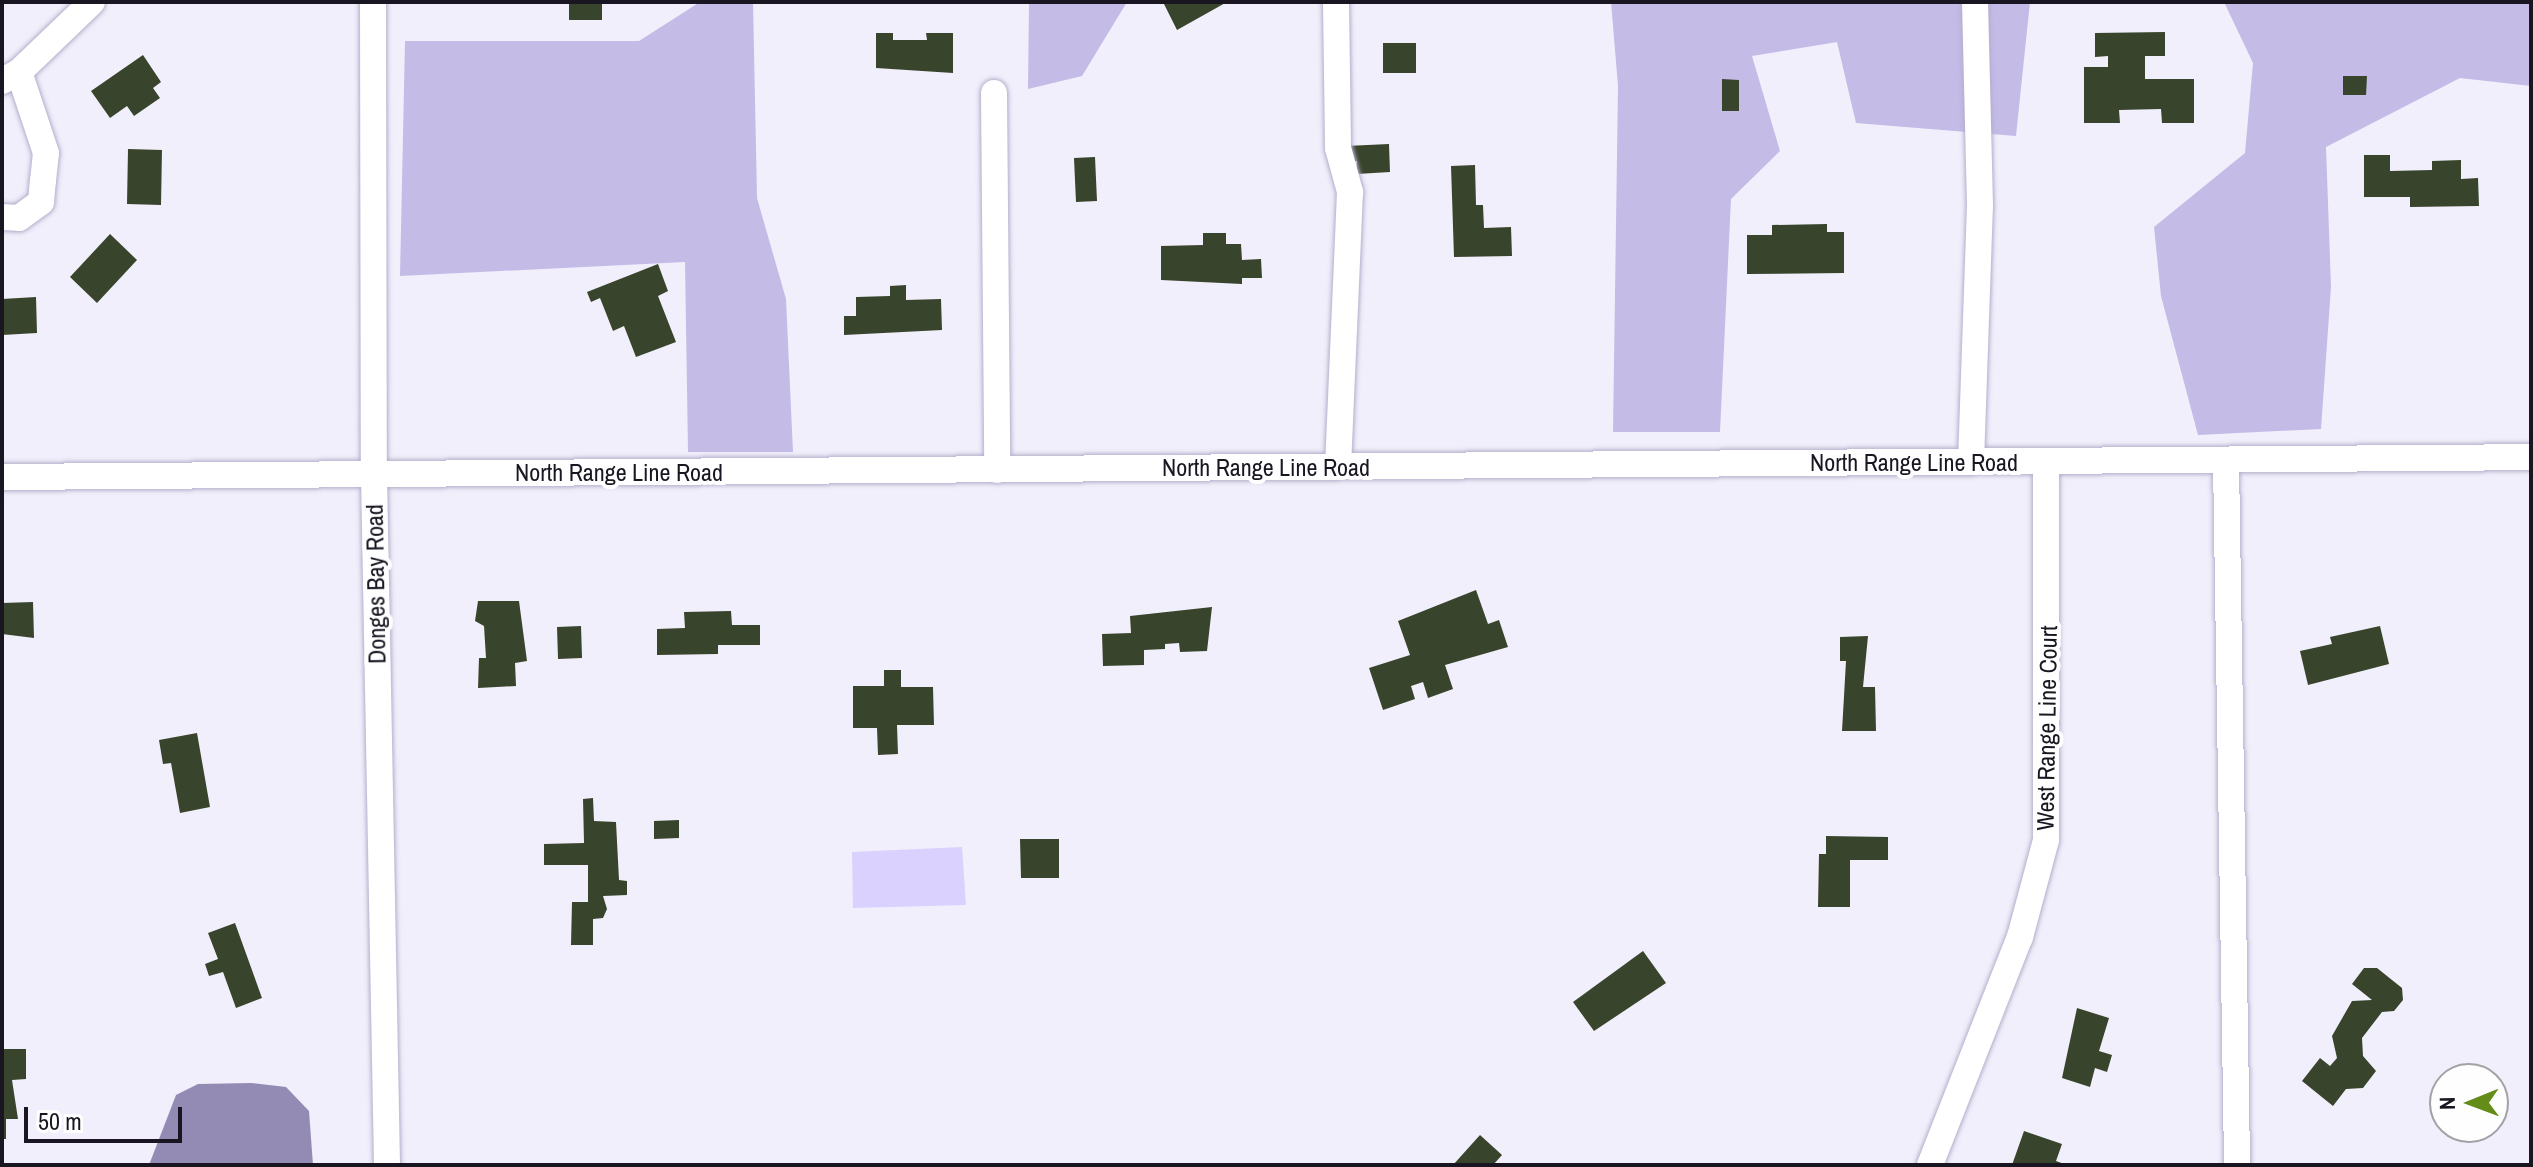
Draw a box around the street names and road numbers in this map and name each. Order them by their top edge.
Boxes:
street label: North Range Line Road [1810,449,2018,477]
street label: North Range Line Road [1162,454,1370,482]
street label: North Range Line Road [515,459,723,487]
street label: Donges Bay Road [360,504,392,664]
street label: West Range Line Court [2031,625,2063,831]

